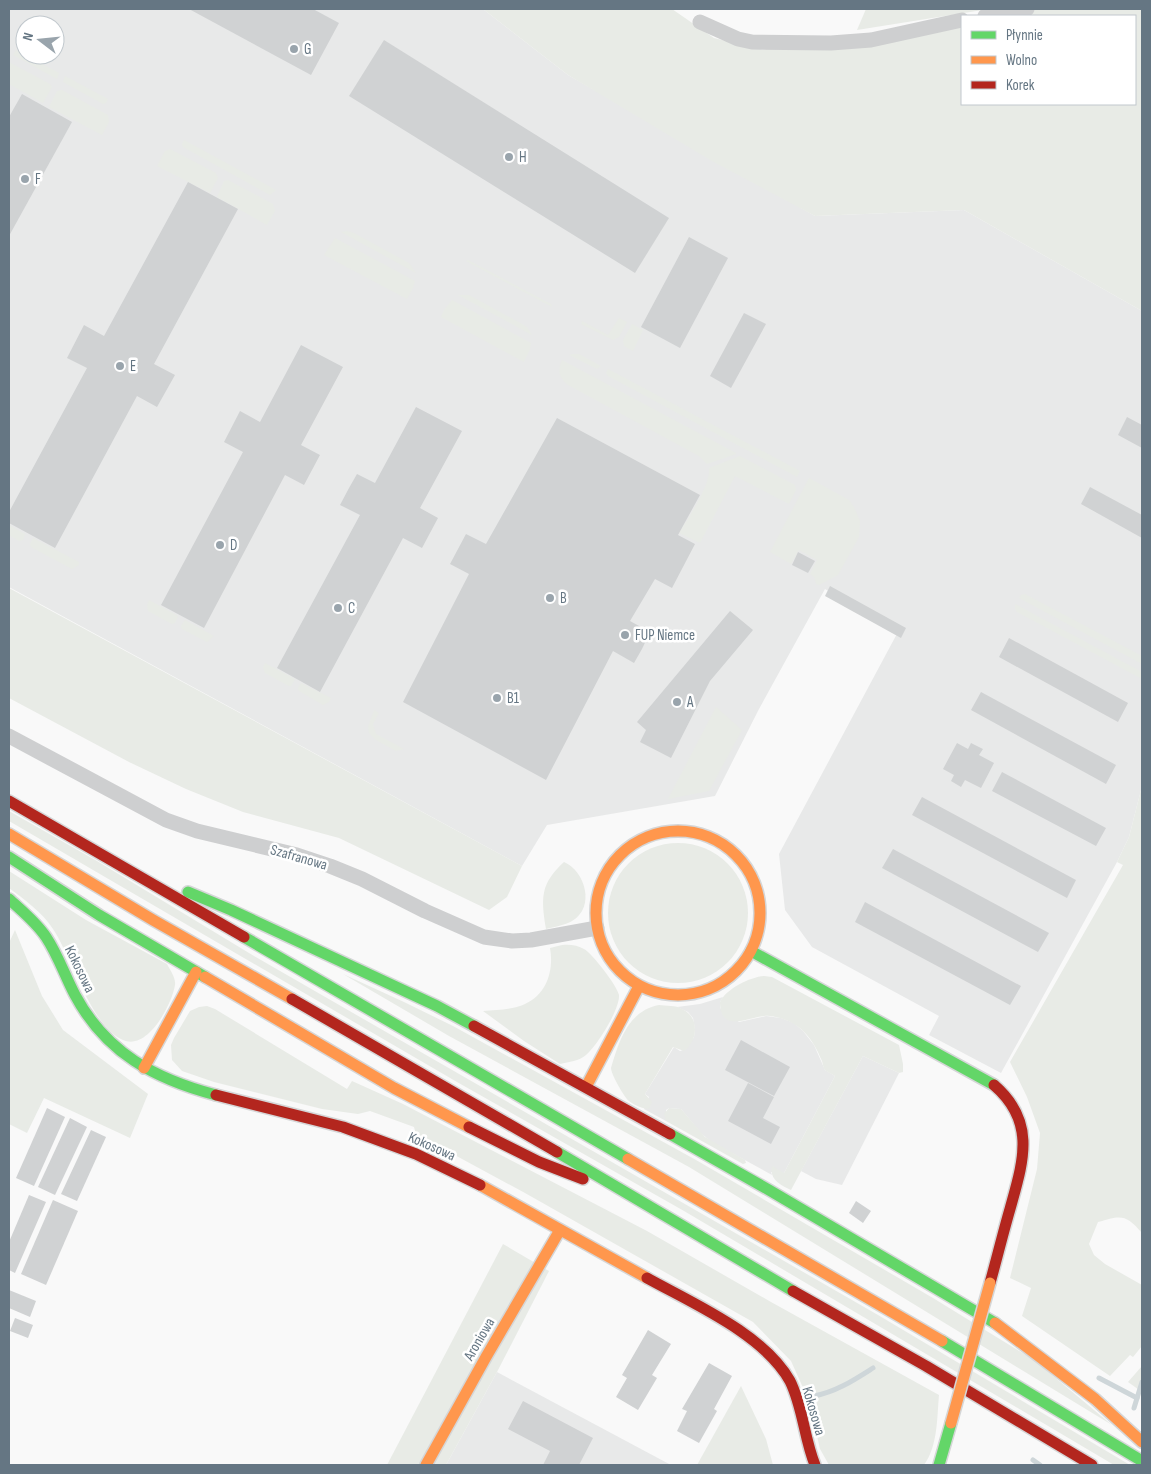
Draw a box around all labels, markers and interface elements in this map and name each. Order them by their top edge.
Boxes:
north arrow [15,15,65,65]
legend [961,15,1136,105]
text: Płynnie [1006,26,1043,45]
text: N [19,31,37,42]
place label: G [304,40,312,59]
marker: G [288,43,300,55]
text: Wolno [1006,51,1037,70]
text: Korek [1006,76,1035,95]
place label: H [519,148,527,167]
marker: H [503,151,515,163]
place label: F [35,170,41,189]
marker: F [19,173,31,185]
place label: E [130,357,136,376]
marker: E [114,360,126,372]
place label: D [230,536,237,555]
marker: D [214,539,226,551]
place label: B [560,589,567,608]
marker: B [544,592,556,604]
place label: C [348,599,355,618]
marker: C [332,602,344,614]
place label: FUP Niemce [635,626,695,645]
marker: FUP Niemce [619,629,631,641]
place label: B1 [507,689,520,708]
marker: B1 [491,692,503,704]
place label: A [686,693,694,712]
marker: A [671,696,683,708]
street label: Szafranowa [268,840,330,875]
street label: Kokosowa [60,943,99,996]
street label: Kokosowa [405,1128,459,1165]
street label: Aroniowa [459,1314,499,1365]
street label: Kokosowa [797,1384,830,1438]

